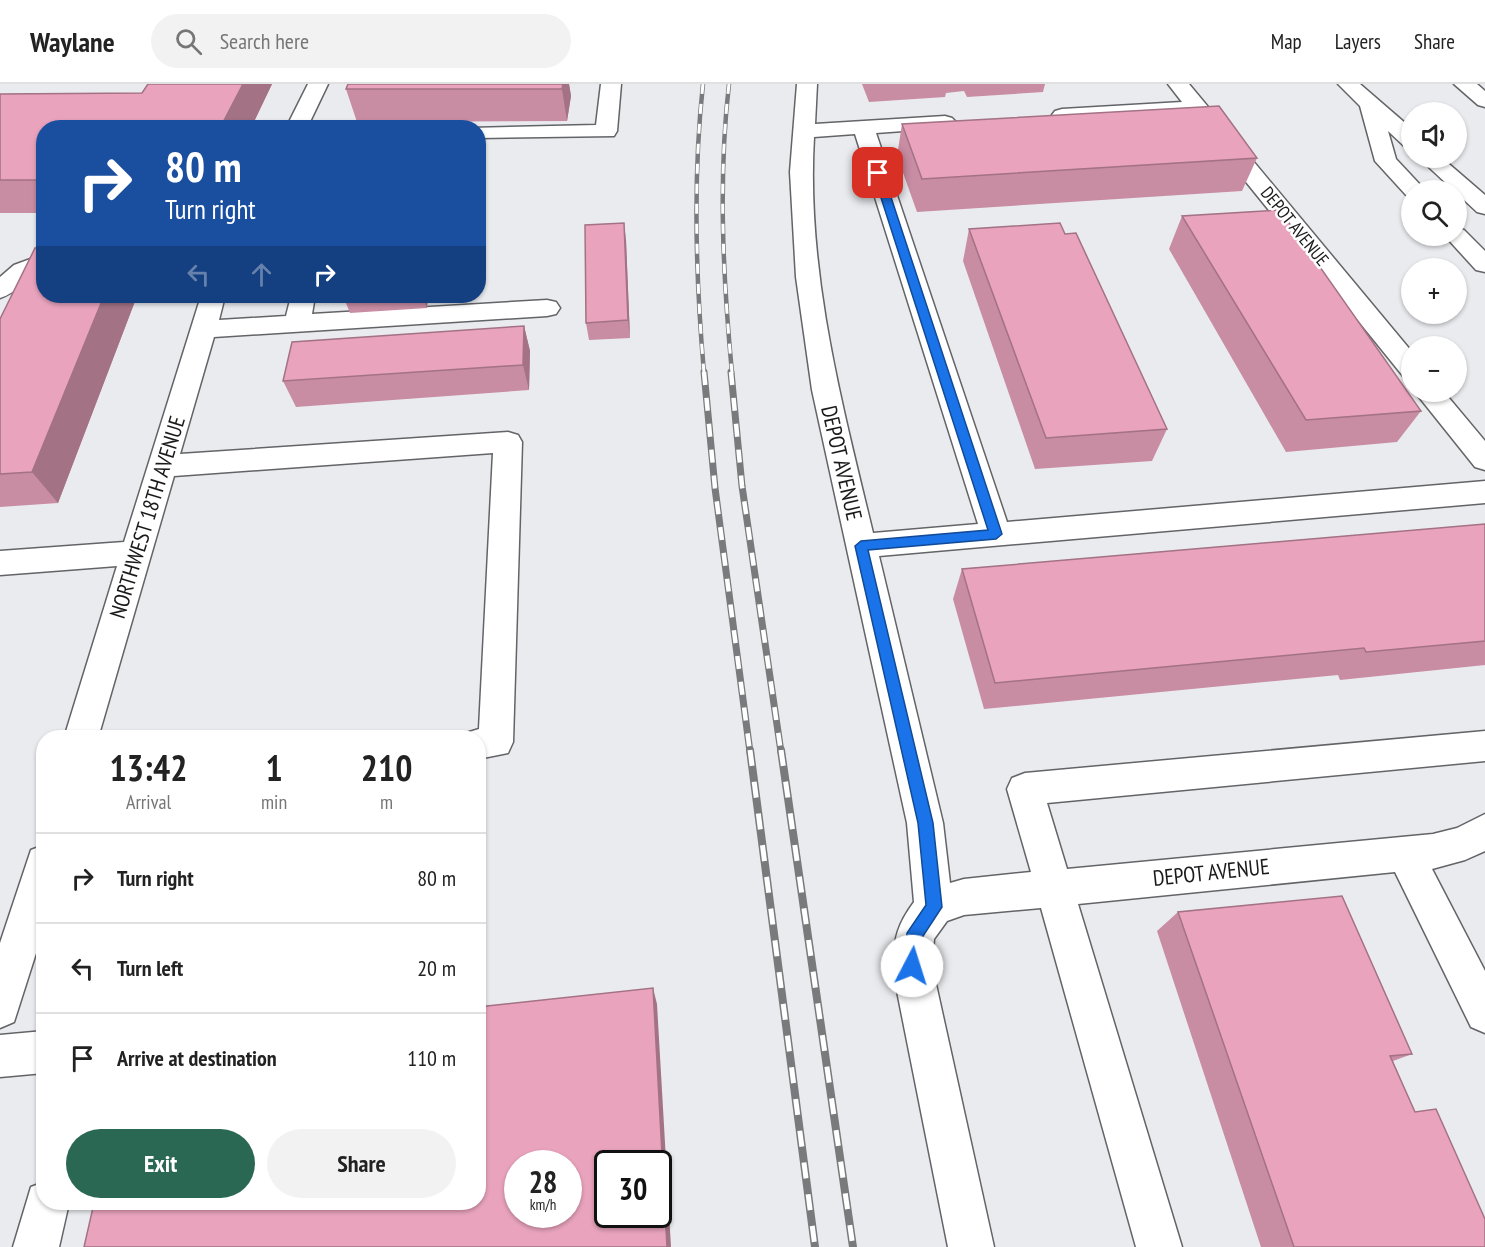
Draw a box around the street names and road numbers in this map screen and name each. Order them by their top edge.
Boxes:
street label: DEPOT AVENUE [1256,182,1334,270]
street label: DEPOT AVENUE [815,403,869,523]
street label: NORTHWEST 18TH AVENUE [103,413,191,621]
street label: DEPOT AVENUE [1151,852,1271,892]

